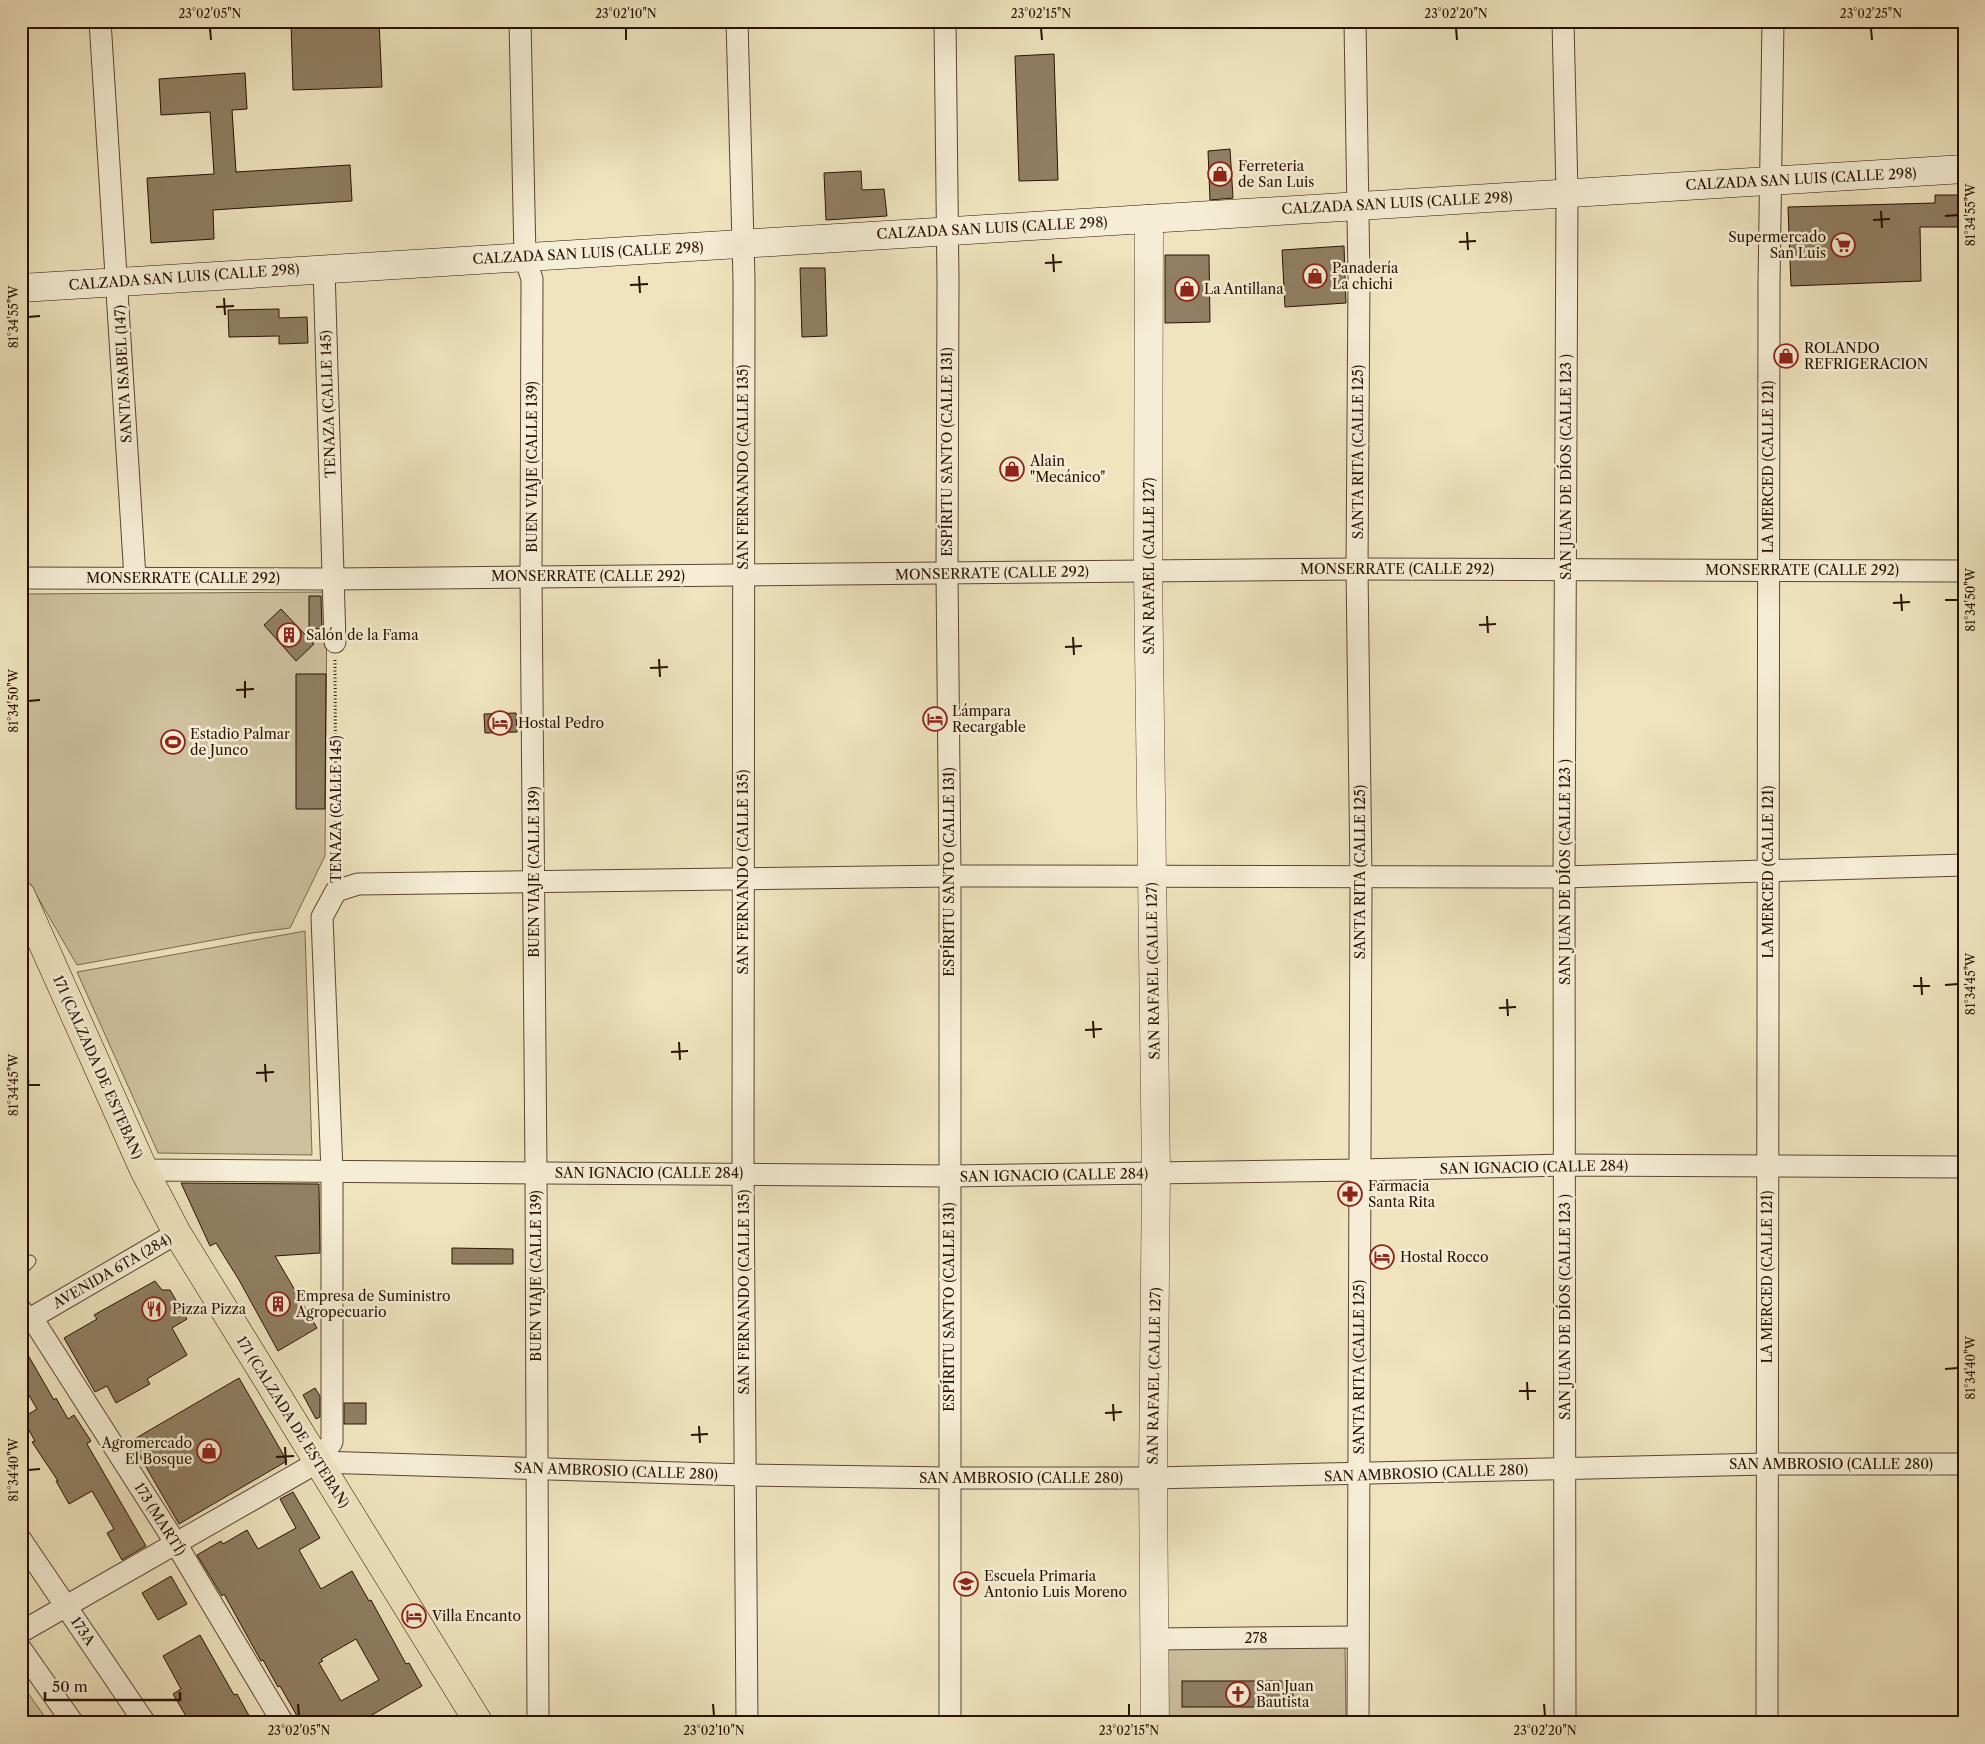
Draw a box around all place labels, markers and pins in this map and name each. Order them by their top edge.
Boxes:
place label: Ferreteria de San Luis [1238,157,1314,191]
shop icon: Ferreteria de San Luis [1207,161,1233,187]
place label: Supermercado San Luis [1728,228,1826,262]
supermarket icon: Supermercado San Luis [1830,232,1856,258]
place label: Panadería La chichi [1332,259,1399,293]
shop icon: Panadería La chichi [1302,263,1328,289]
shop icon: La Antillana [1174,276,1200,302]
place label: La Antillana [1204,280,1284,298]
place label: ROLANDO REFRIGERACION [1804,339,1929,373]
shop icon: ROLANDO REFRIGERACION [1773,343,1799,369]
place label: Alain "Mecánico" [1029,452,1105,486]
shop icon: Alain "Mecánico" [999,456,1025,482]
building icon: Salón de la Fama [276,622,302,648]
place label: Salón de la Fama [306,626,419,644]
place label: Lámpara Recargable [952,702,1026,736]
hotel icon: Lámpara Recargable [922,706,948,732]
hotel icon: Hostal Pedro [487,710,513,736]
place label: Hostal Pedro [518,714,604,732]
place label: Estadio Palmar de Junco [190,725,290,759]
sports icon: Estadio Palmar de Junco [160,729,186,755]
place label: Farmacia Santa Rita [1368,1177,1436,1211]
pharmacy icon: Farmacia Santa Rita [1337,1181,1363,1207]
hotel icon: Hostal Rocco [1369,1244,1395,1270]
place label: Hostal Rocco [1400,1248,1488,1266]
place label: Empresa de Suministro Agropecuario [295,1287,451,1321]
building icon: Empresa de Suministro Agropecuario [265,1291,291,1317]
restaurant icon: Pizza Pizza [141,1296,167,1322]
place label: Pizza Pizza [172,1300,247,1318]
place label: Agromercado El Bosque [101,1434,192,1468]
shop icon: Agromercado El Bosque [196,1438,222,1464]
place label: Escuela Primaria Antonio Luis Moreno [983,1567,1127,1601]
school or university icon: Escuela Primaria Antonio Luis Moreno [953,1571,979,1597]
hotel icon: Villa Encanto [401,1603,427,1629]
place label: Villa Encanto [431,1607,521,1625]
place label: San Juan Bautista [1256,1677,1314,1711]
church icon: San Juan Bautista [1225,1681,1251,1707]

